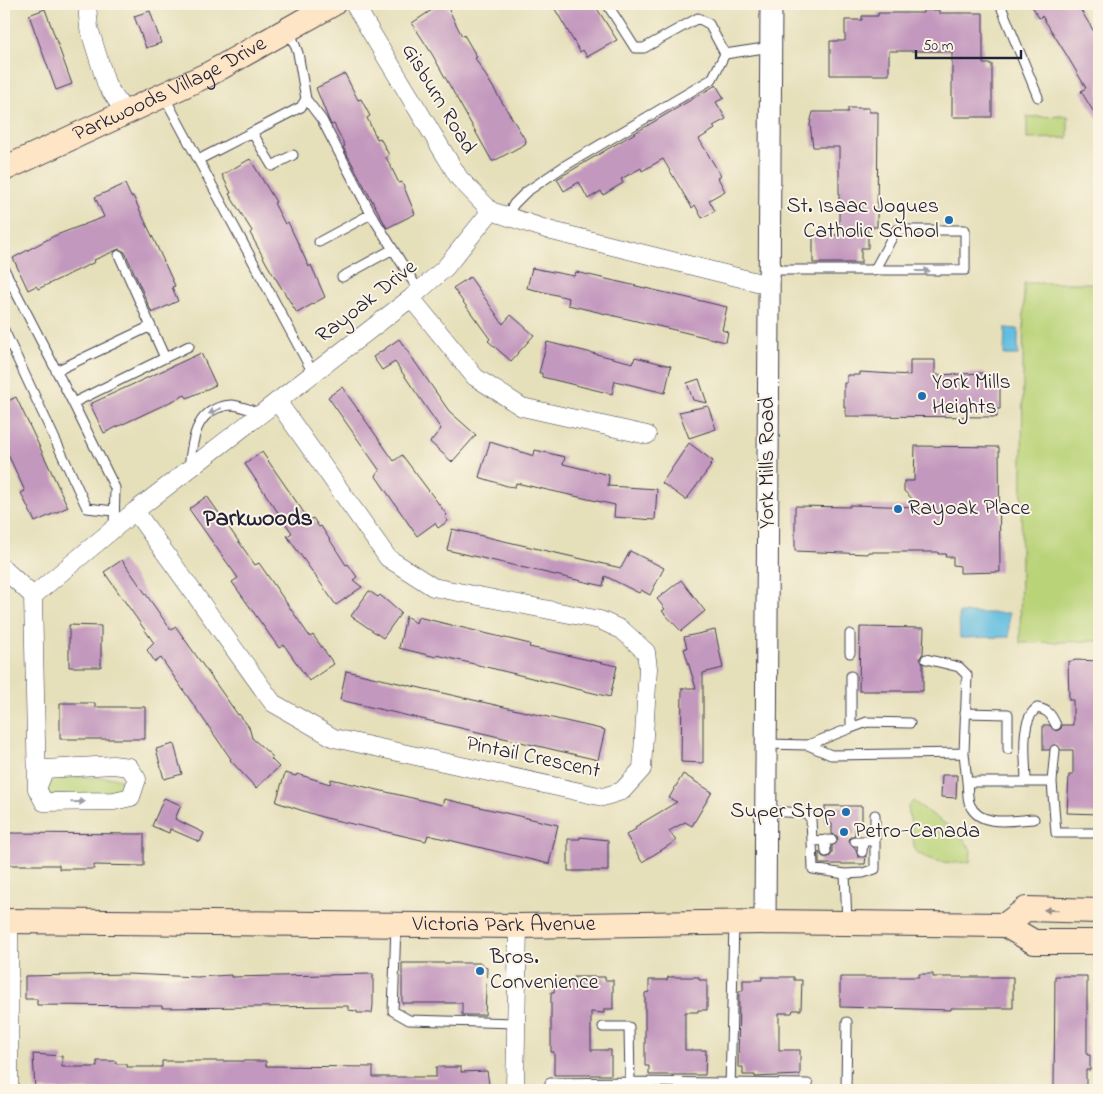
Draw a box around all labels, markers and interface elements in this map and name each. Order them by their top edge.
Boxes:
scale bar [916,28,1020,60]
street label: Parkwoods Village Drive [68,29,273,151]
text: 50 m [923,35,954,57]
street label: Gisburn Road [392,38,484,160]
place label: St. Isaac Jogues Catholic School [786,191,939,248]
marker: St. Isaac Jogues Catholic School [943,214,955,226]
street label: Rayoak Drive [309,252,425,353]
one-way arrow [915,267,931,275]
place label: York Mills Heights [932,367,1011,425]
marker: York Mills Heights [916,390,928,402]
street label: York Mills Road [752,397,784,529]
one-way arrow [208,407,222,415]
place label: Rayoak Place [908,493,1030,526]
district label: Parkwoods [203,502,313,537]
marker: Rayoak Place [892,503,904,515]
street label: Pintail Crescent [463,728,604,788]
place label: Super Stop [730,796,836,828]
one-way arrow [70,797,86,805]
marker: Super Stop [840,806,852,818]
place label: Petro-Canada [854,816,980,848]
marker: Petro-Canada [838,826,850,838]
one-way arrow [1042,905,1058,913]
street label: Victoria Park Avenue [411,909,596,942]
place label: Bros. Convenience [489,942,599,999]
marker: Bros. Convenience [474,965,486,977]

